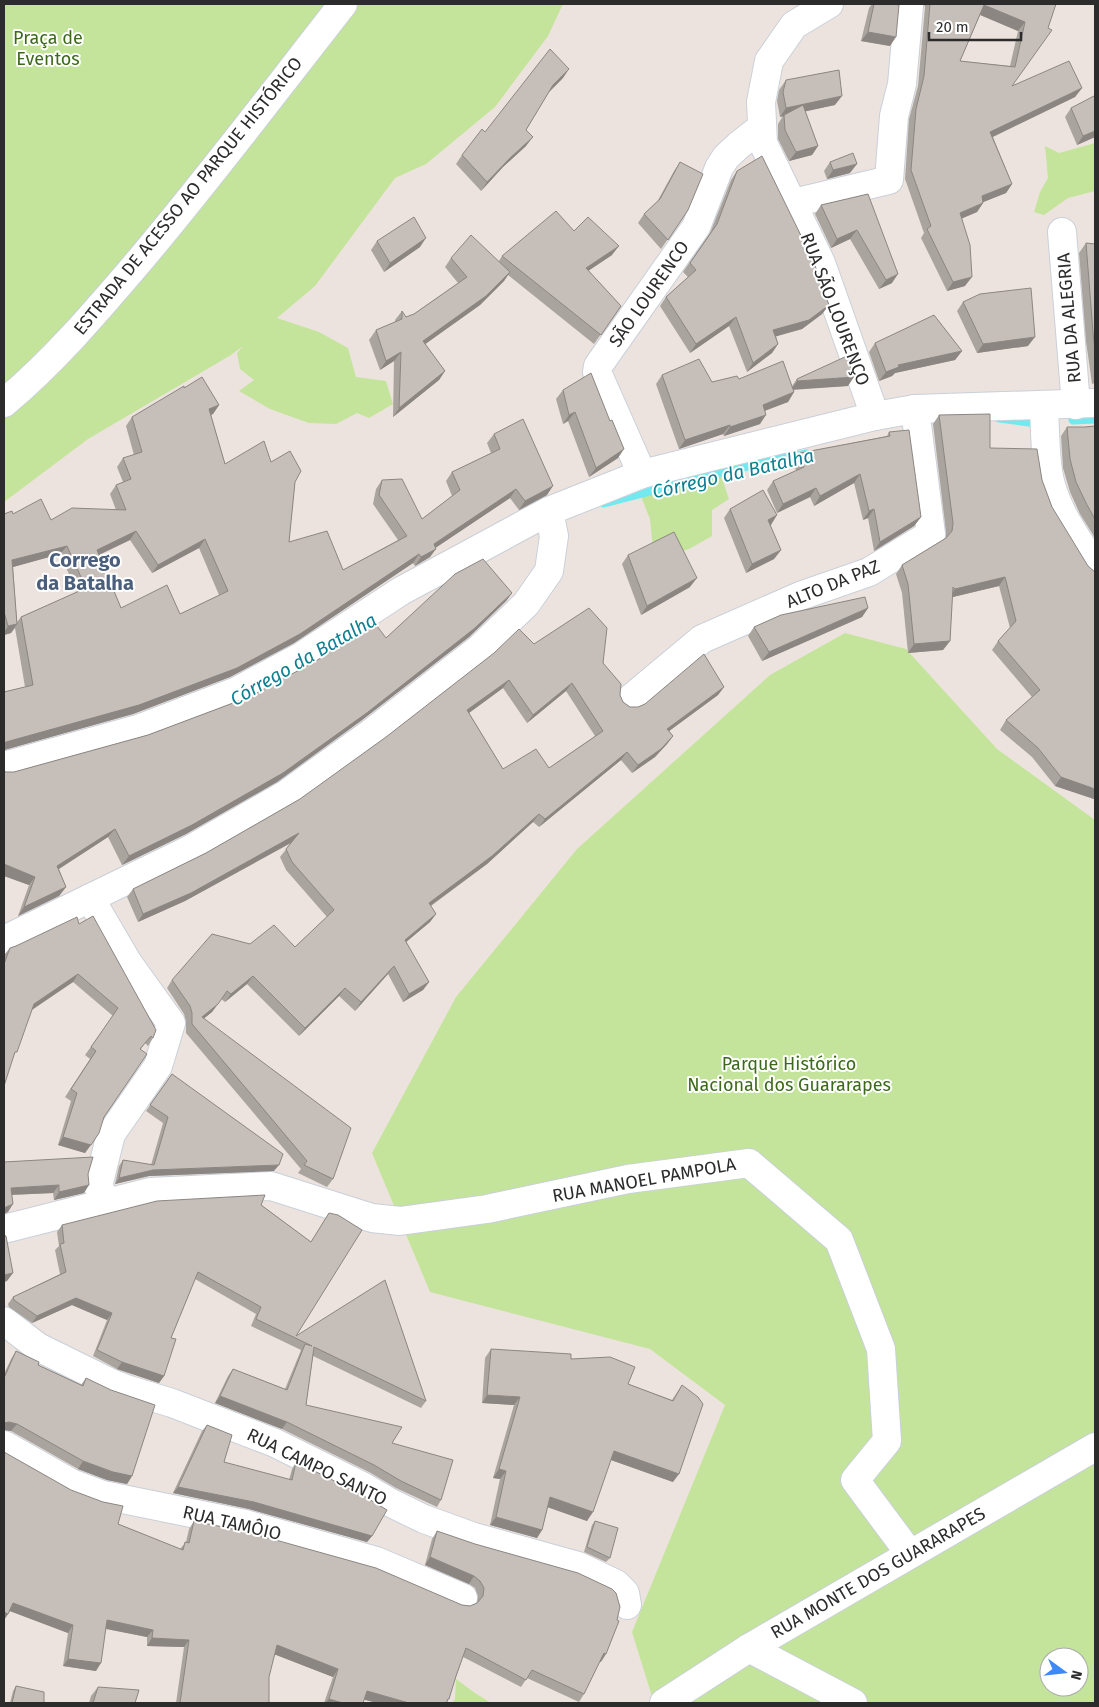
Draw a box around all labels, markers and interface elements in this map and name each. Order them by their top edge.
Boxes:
scale bar [929,10,1022,42]
text: 20 m [936,18,969,36]
park label: Praça de Eventos [13,27,83,70]
street label: ESTRADA DE ACESSO AO PARQUE HISTÓRICO [69,53,307,339]
street label: RUA SÃO LOURENÇO [796,229,875,389]
street label: SÃO LOURENCO [603,236,694,351]
street label: RUA DA ALEGRIA [1052,251,1086,384]
water label: Córrego da Batalha [650,444,816,503]
district label: Corrego da Batalha [36,548,134,595]
street label: ALTO DA PAZ [783,555,883,613]
water label: Córrego da Batalha [226,608,381,711]
park label: Parque Histórico Nacional dos Guararapes [687,1053,891,1096]
street label: RUA MANOEL PAMPOLA [551,1153,738,1207]
street label: RUA CAMPO SANTO [243,1424,391,1510]
street label: RUA TAMÔIO [181,1501,283,1545]
street label: RUA MONTE DOS GUARARAPES [767,1502,989,1644]
north arrow [1039,1647,1089,1697]
text: N [1067,1669,1085,1682]

